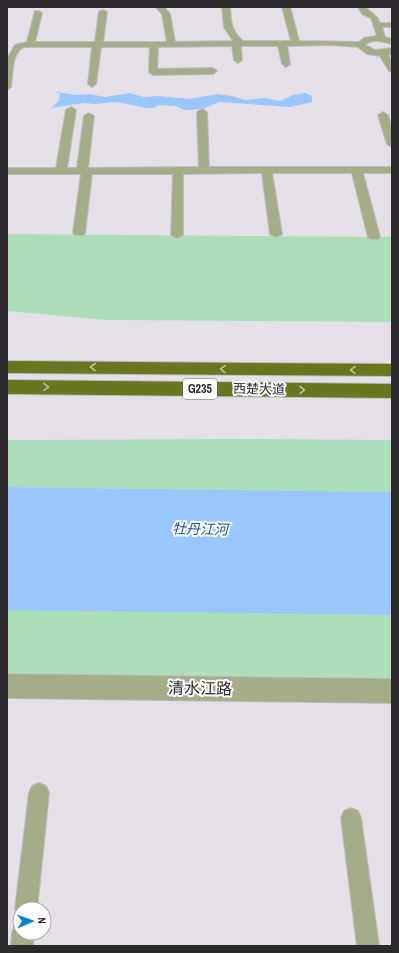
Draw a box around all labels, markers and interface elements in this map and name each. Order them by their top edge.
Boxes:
one-way arrow [90,363,96,371]
one-way arrow [220,365,226,373]
one-way arrow [350,366,356,374]
road number: G235 [183,379,217,399]
street label: 西楚大道 [233,380,285,398]
one-way arrow [43,383,49,391]
one-way arrow [299,386,305,394]
water label: 牡丹江河 [172,520,231,539]
street label: 清水江路 [168,676,232,700]
north arrow [12,901,52,941]
text: N [35,917,49,924]

